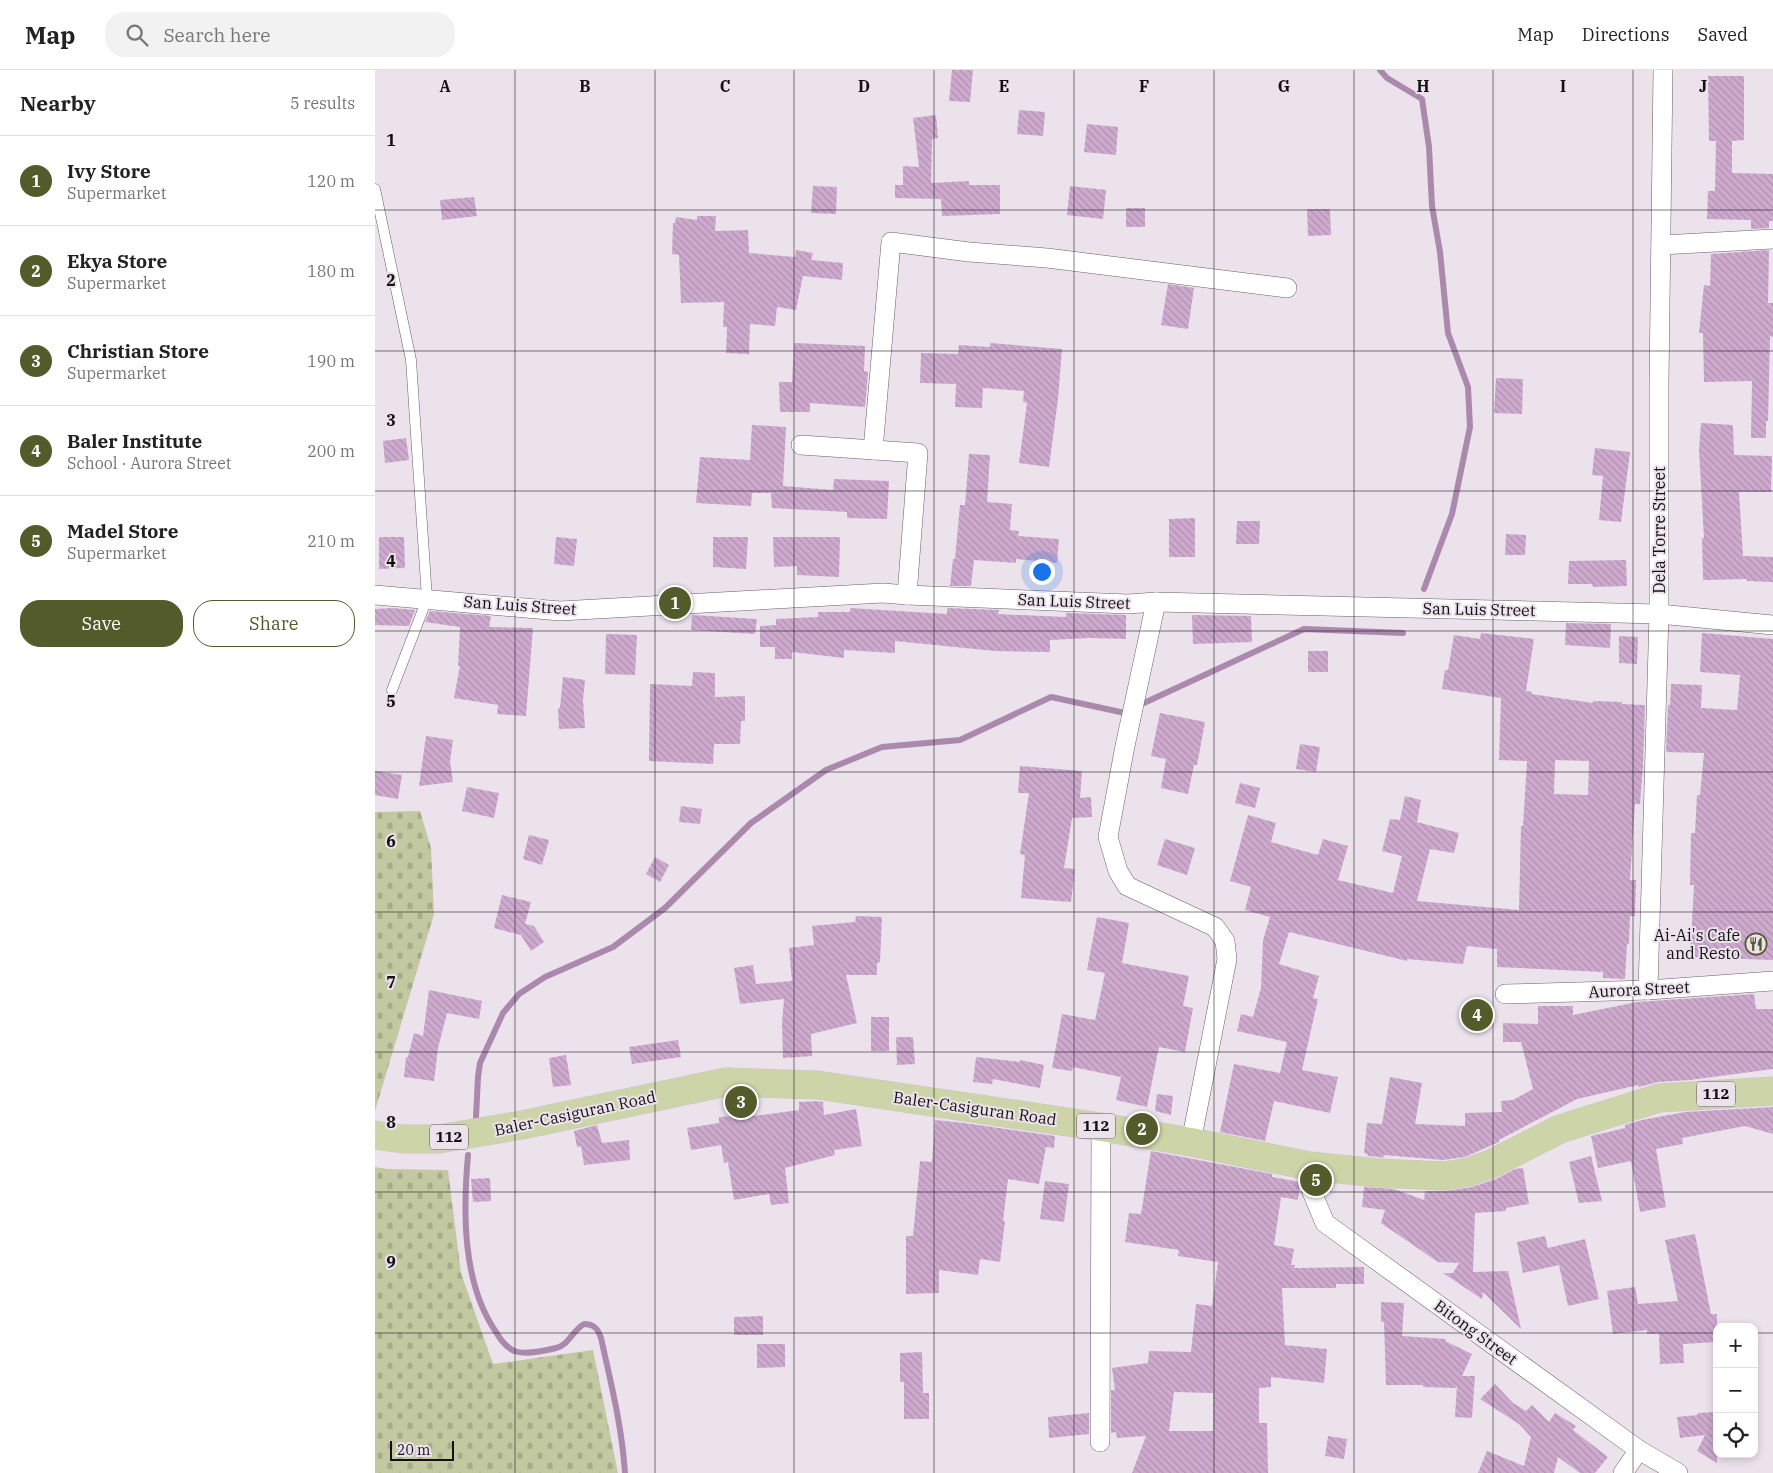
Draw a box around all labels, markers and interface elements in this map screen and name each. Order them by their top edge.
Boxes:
search box [105,12,455,57]
text: Map [25,19,75,51]
icon: search [123,21,151,49]
text: Search here [163,23,270,47]
text: Map [1517,23,1554,46]
text: Directions [1582,23,1670,46]
text: Saved [1698,23,1748,46]
text: A [439,76,451,96]
text: B [579,76,591,96]
text: C [720,76,730,96]
text: D [858,76,870,96]
text: E [999,76,1009,96]
text: F [1139,76,1149,96]
text: G [1278,76,1290,96]
text: H [1417,76,1430,96]
text: I [1560,76,1566,96]
text: J [1699,76,1707,96]
text: Nearby [20,89,96,117]
text: 5 results [290,93,355,113]
text: 1 [386,130,396,150]
text: Ivy Store [67,159,151,183]
text: 1 [31,171,41,191]
text: 120 m [307,171,355,191]
text: Supermarket [67,183,166,203]
text: Ekya Store [67,249,167,273]
text: 2 [31,261,41,281]
text: 180 m [307,261,355,281]
text: 2 [386,270,396,290]
text: Supermarket [67,273,166,293]
text: Christian Store [67,339,209,363]
text: 3 [31,351,41,371]
text: 190 m [307,351,355,371]
text: Supermarket [67,363,166,383]
text: 3 [386,410,396,430]
text: Baler Institute [67,429,202,453]
text: 4 [31,441,41,461]
text: 200 m [307,441,355,461]
text: School · Aurora Street [67,453,231,473]
street label: Dela Torre Street [1649,466,1669,594]
text: Madel Store [67,519,178,543]
text: 5 [31,531,41,551]
text: 210 m [307,531,355,551]
text: Supermarket [67,543,166,563]
text: 4 [386,551,396,571]
your location [1029,559,1055,585]
pin: 1 [659,584,691,622]
street label: San Luis Street [1017,589,1131,613]
street label: San Luis Street [463,591,577,619]
street label: San Luis Street [1422,598,1536,620]
button: Save [20,600,183,647]
button: Share [193,600,355,647]
text: 5 [386,691,396,711]
text: 6 [386,831,396,851]
place label: Ai-Ai's Cafe and Resto [1654,925,1740,963]
restaurant icon: Ai-Ai's Cafe and Resto [1744,932,1768,956]
text: 7 [386,972,396,992]
street label: Aurora Street [1588,976,1690,1002]
pin: 4 [1461,996,1493,1034]
road number: 112 [1697,1082,1735,1106]
pin: 3 [725,1083,757,1121]
street label: Baler-Casiguran Road [492,1086,658,1140]
street label: Baler-Casiguran Road [892,1087,1058,1129]
pin: 2 [1126,1110,1158,1148]
text: 8 [386,1112,396,1132]
road number: 112 [1077,1114,1115,1138]
road number: 112 [430,1124,468,1150]
pin: 5 [1300,1161,1332,1199]
text: 9 [386,1252,396,1272]
street label: Bitong Street [1430,1295,1522,1369]
map controls [1713,1323,1758,1458]
button: + [1713,1323,1758,1368]
button: − [1713,1368,1758,1413]
button: locate [1713,1413,1758,1458]
scale bar [390,1438,454,1461]
text: 20 m [397,1441,430,1459]

